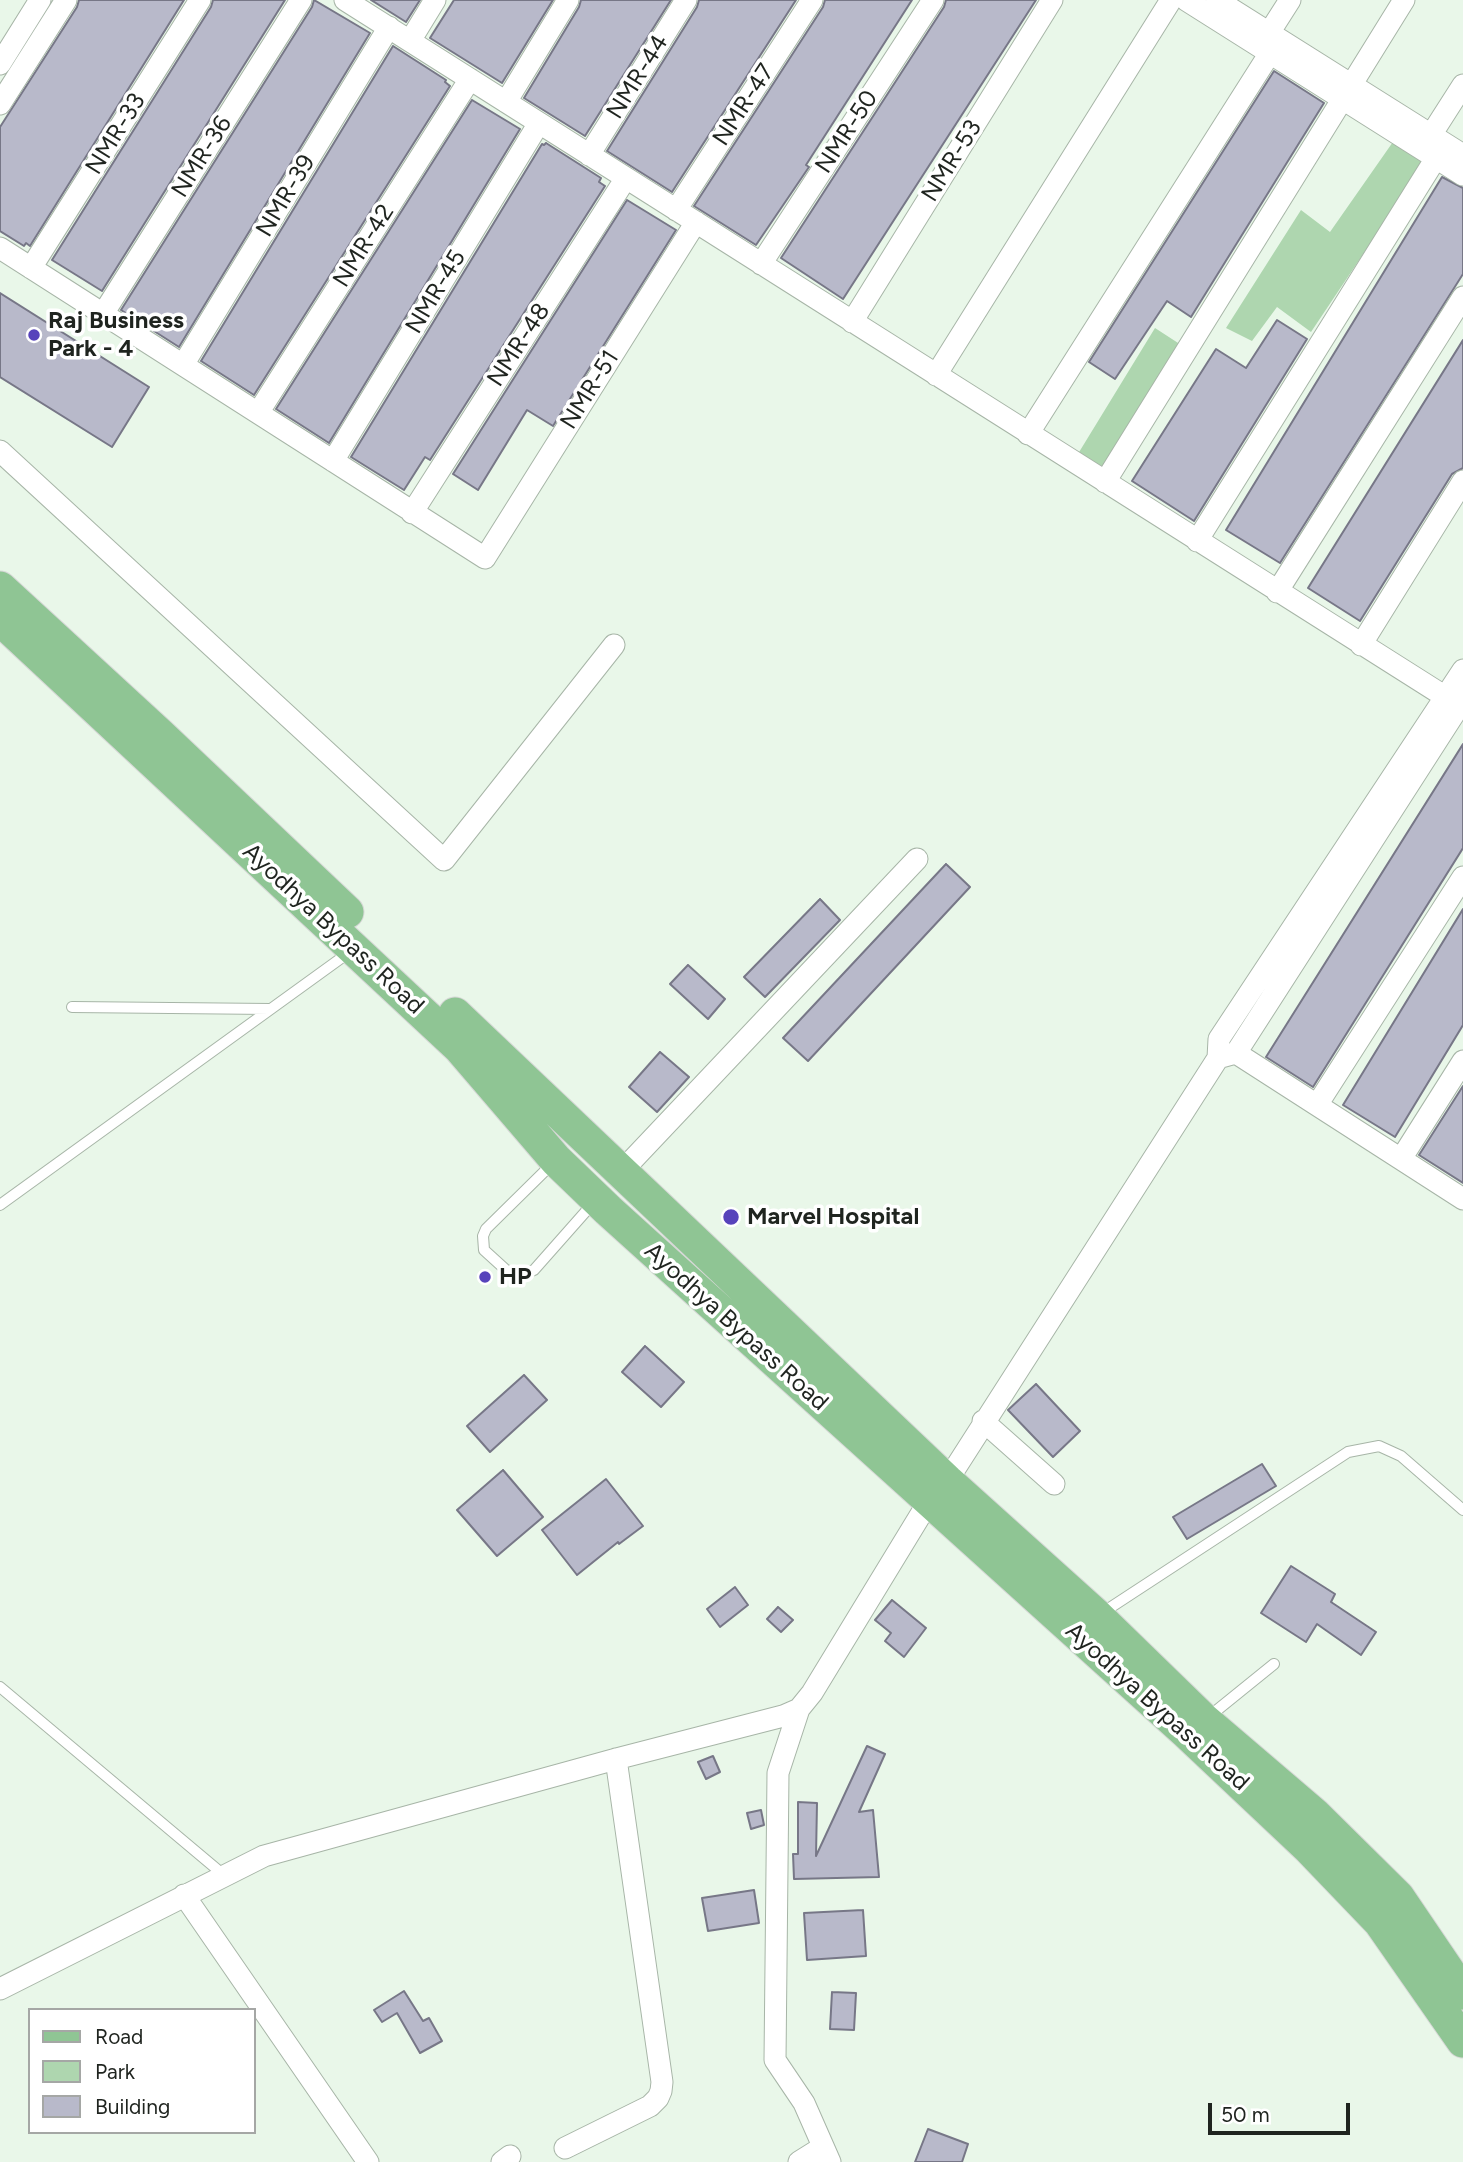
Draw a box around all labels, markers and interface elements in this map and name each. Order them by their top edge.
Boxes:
street label: NMR-44 [601,30,675,124]
street label: NMR-47 [707,59,781,151]
street label: NMR-50 [810,85,884,179]
street label: NMR-33 [80,88,152,180]
street label: NMR-36 [166,111,238,203]
street label: NMR-53 [916,115,988,207]
street label: NMR-39 [250,150,322,242]
street label: NMR-42 [327,199,401,293]
street label: NMR-45 [400,245,472,339]
street label: NMR-48 [481,298,557,392]
place label: Raj Business Park - 4 [48,307,184,363]
marker: Raj Business Park - 4 [26,327,42,343]
street label: NMR-51 [555,345,625,435]
street label: Ayodhya Bypass Road [236,838,430,1020]
place label: Marvel Hospital [747,1203,919,1231]
marker: Marvel Hospital [721,1207,741,1227]
street label: Ayodhya Bypass Road [638,1237,834,1417]
place label: HP [499,1263,531,1291]
marker: HP [477,1269,493,1285]
street label: Ayodhya Bypass Road [1059,1617,1255,1797]
legend [28,2008,256,2134]
text: Road [95,2024,143,2049]
text: Park [95,2059,135,2084]
scale bar [1211,2088,1353,2132]
text: Building [95,2094,170,2119]
text: 50 m [1221,2102,1270,2127]

